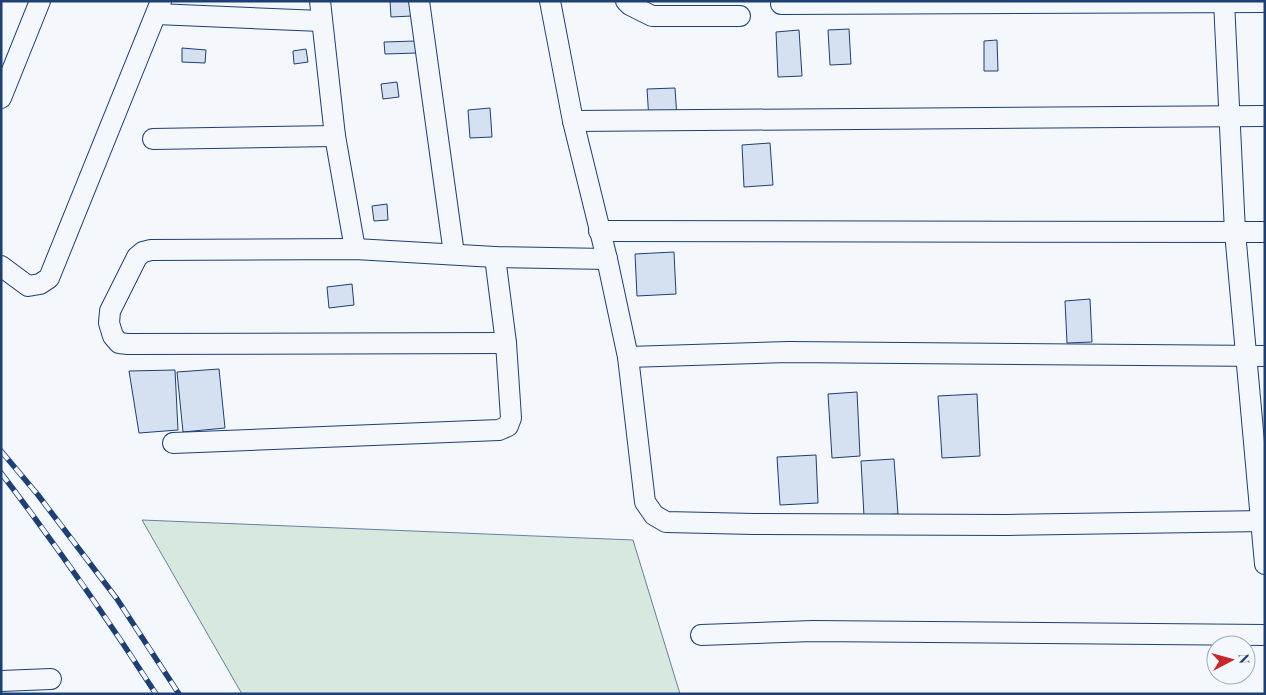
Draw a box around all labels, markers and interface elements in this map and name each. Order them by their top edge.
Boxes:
north arrow [1206,635,1256,685]
text: N [1234,653,1254,665]

